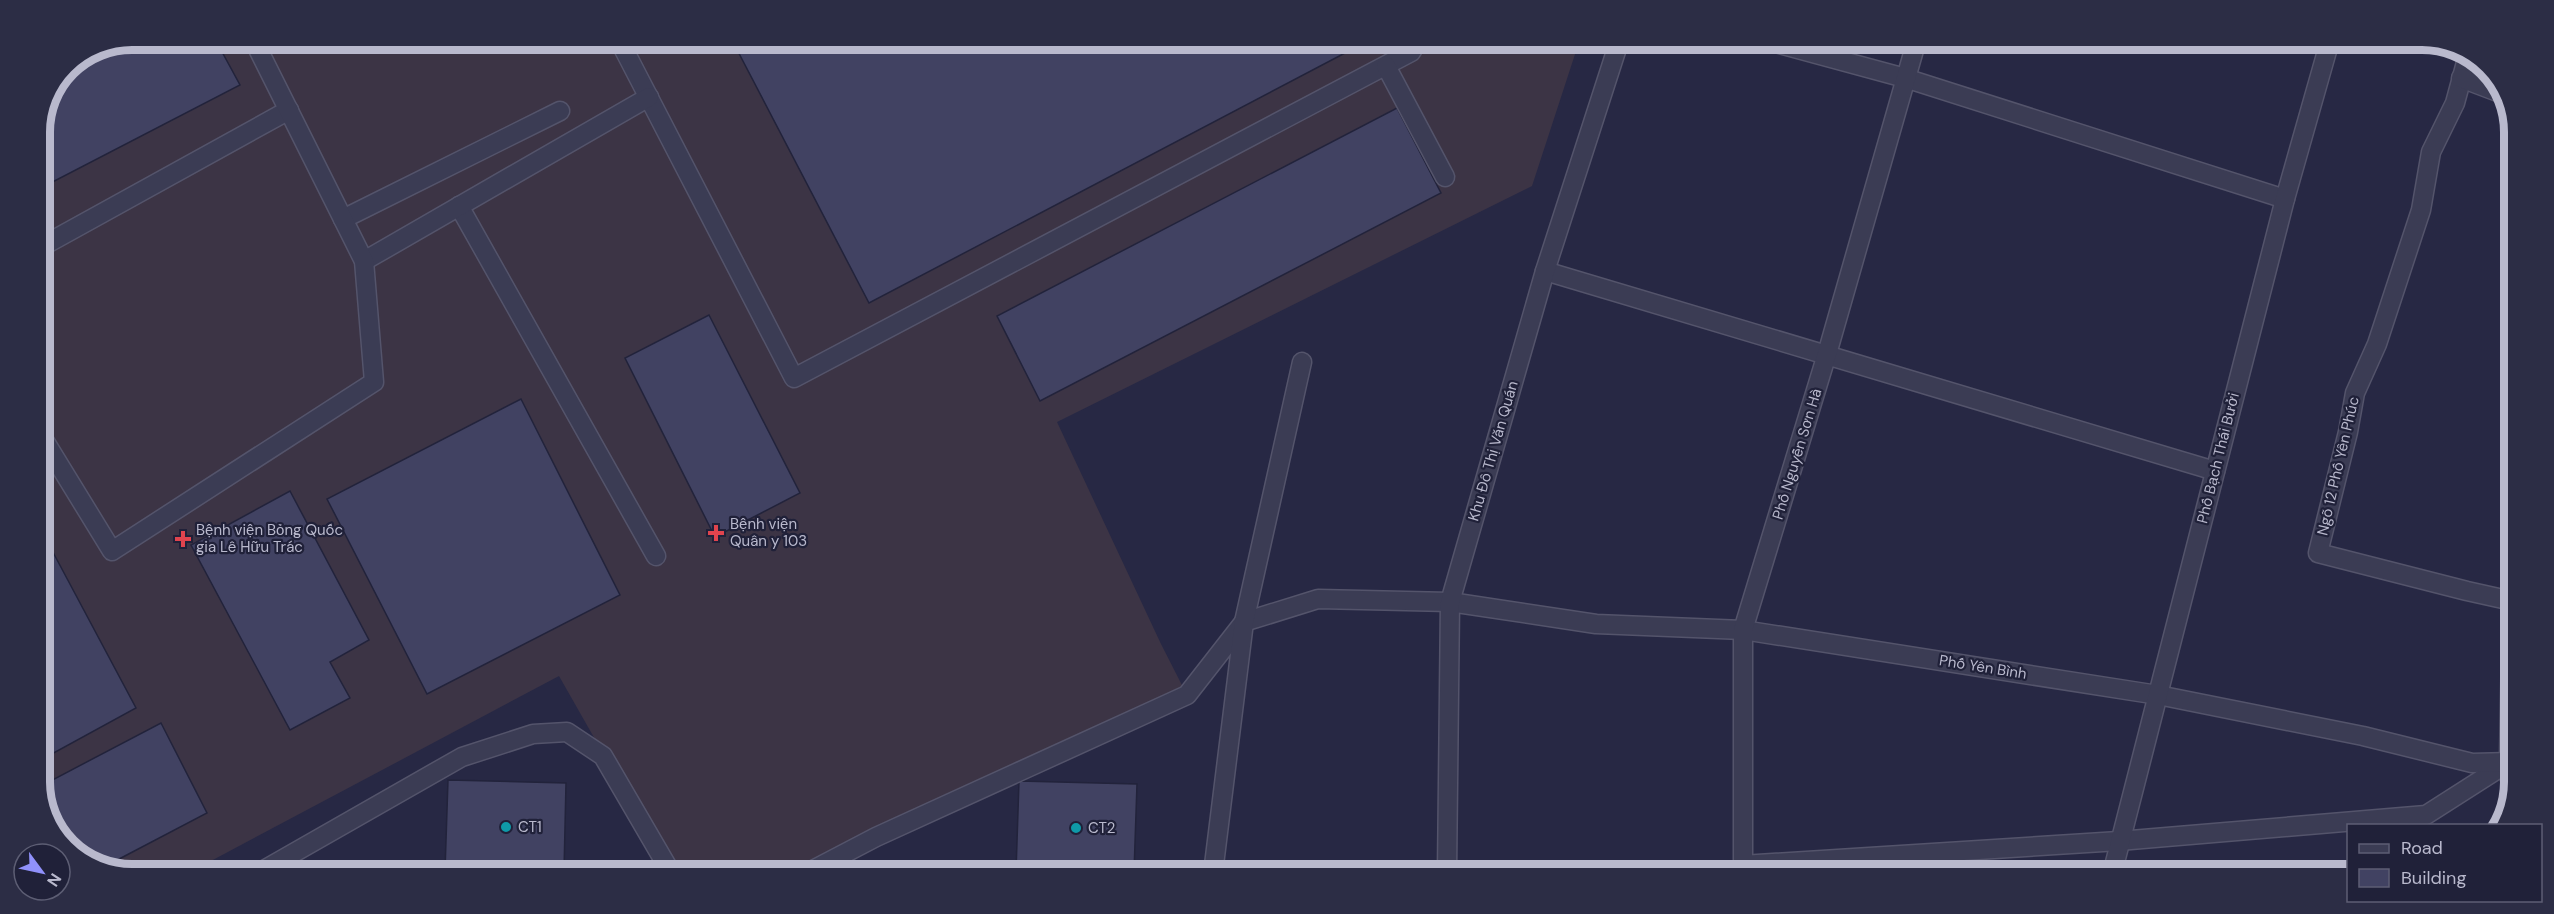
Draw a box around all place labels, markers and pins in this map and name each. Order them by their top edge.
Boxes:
place label: Bệnh viện Quân y 103 [730,514,807,551]
place label: Bệnh viện Bỏng Quốc gia Lê Hữu Trác [196,520,343,557]
marker: Bệnh viện Quân y 103 [707,524,725,542]
marker: Bệnh viện Bỏng Quốc gia Lê Hữu Trác [174,530,192,548]
place label: CT1 [518,817,542,837]
place label: CT2 [1088,818,1115,838]
marker: CT1 [499,820,513,834]
marker: CT2 [1069,821,1083,835]

